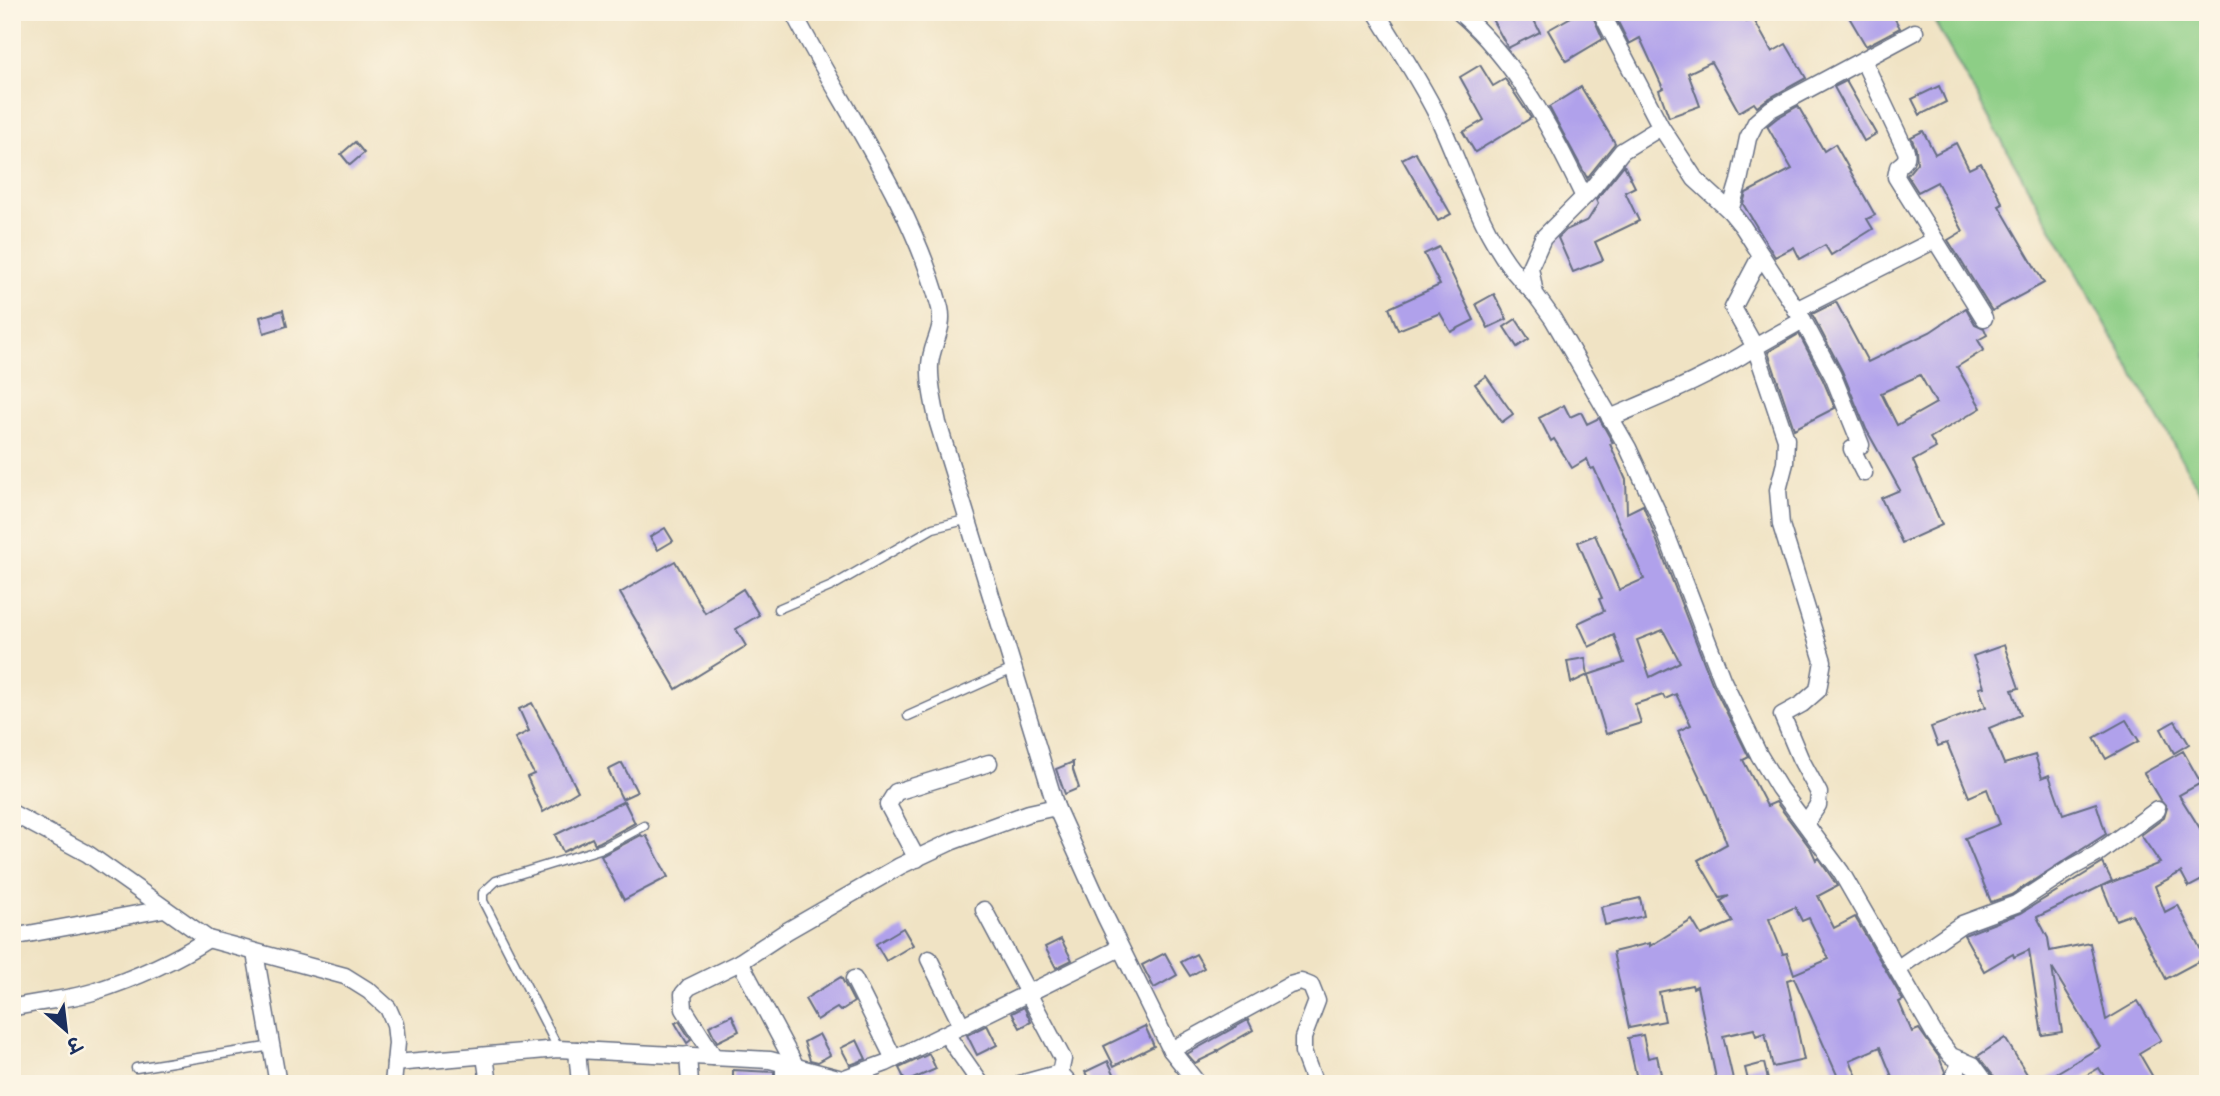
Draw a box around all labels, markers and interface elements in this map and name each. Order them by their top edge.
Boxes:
north arrow [32,995,102,1064]
text: उ [60,1030,86,1059]

